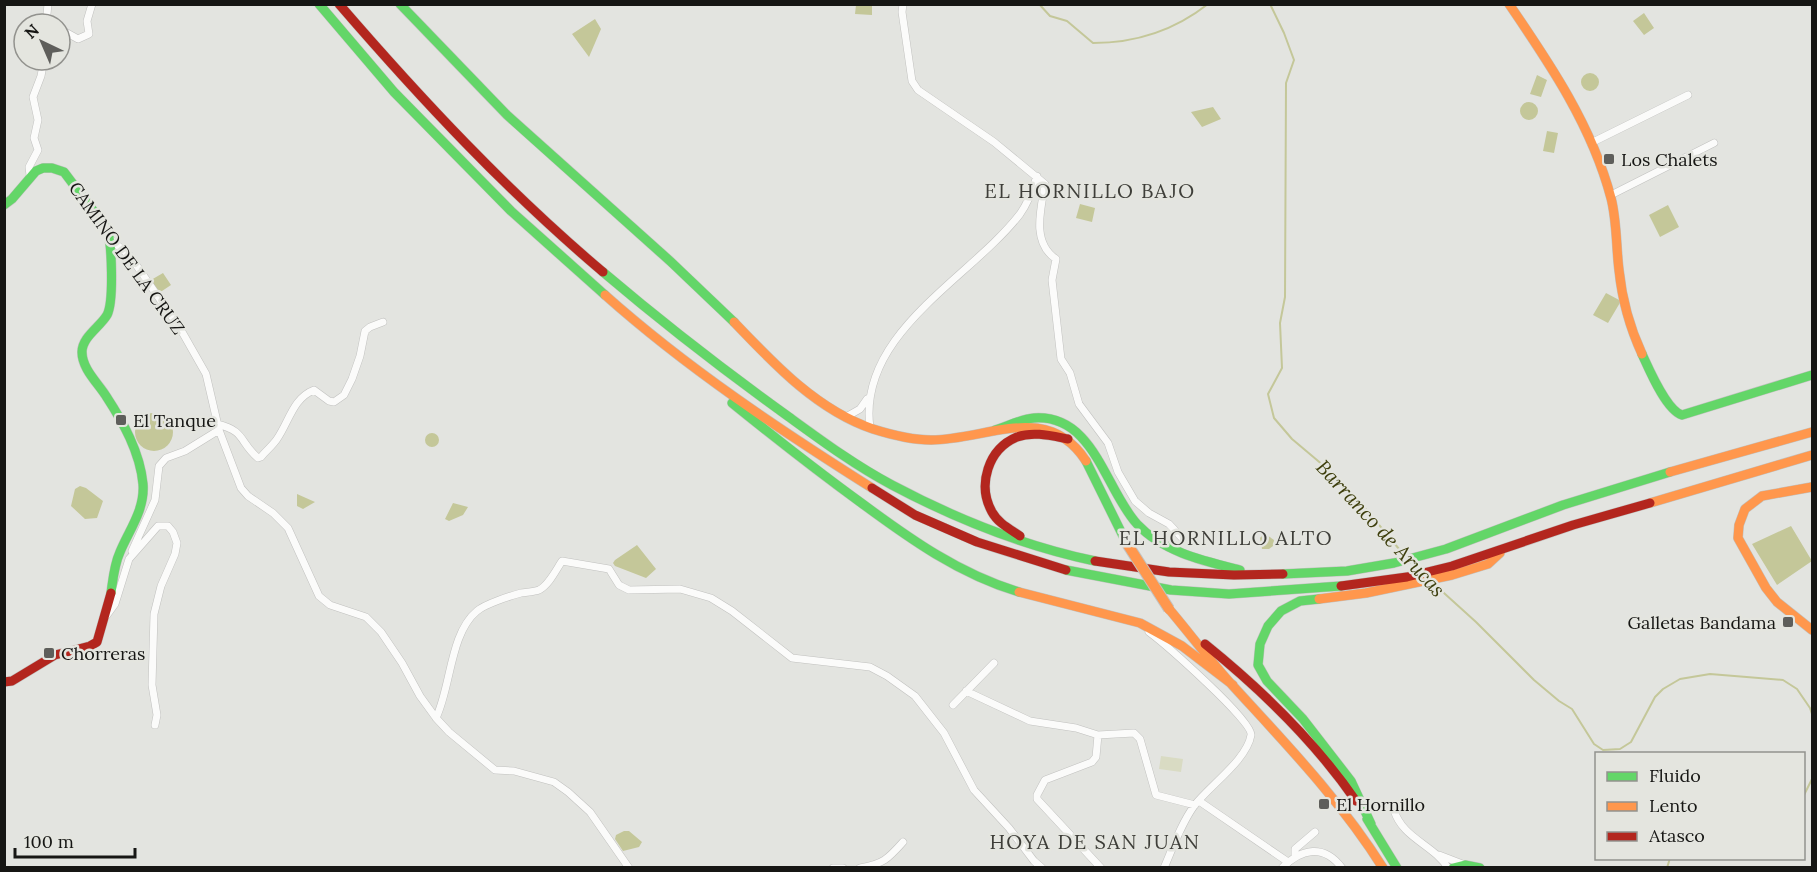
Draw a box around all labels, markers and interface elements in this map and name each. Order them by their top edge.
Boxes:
north arrow [12,12,72,72]
text: N [20,20,43,43]
place label: Los Chalets [1621,148,1717,171]
marker: Los Chalets [1602,152,1616,166]
street label: CAMINO DE LA CRUZ [64,177,190,339]
district label: EL HORNILLO BAJO [984,178,1196,203]
place label: El Tanque [133,409,216,432]
marker: El Tanque [114,413,128,427]
water label: Barranco de Arucas [1311,454,1451,602]
district label: EL HORNILLO ALTO [1119,525,1333,550]
place label: Galletas Bandama [1627,611,1776,634]
marker: Galletas Bandama [1781,615,1795,629]
place label: Chorreras [61,642,145,665]
marker: Chorreras [42,646,56,660]
legend [1595,752,1805,860]
text: Fluido [1649,764,1701,787]
place label: El Hornillo [1336,793,1425,816]
text: Lento [1649,794,1697,817]
marker: El Hornillo [1317,797,1331,811]
scale bar [15,821,135,859]
text: Atasco [1648,824,1705,847]
district label: HOYA DE SAN JUAN [989,829,1201,854]
text: 100 m [24,830,74,853]

